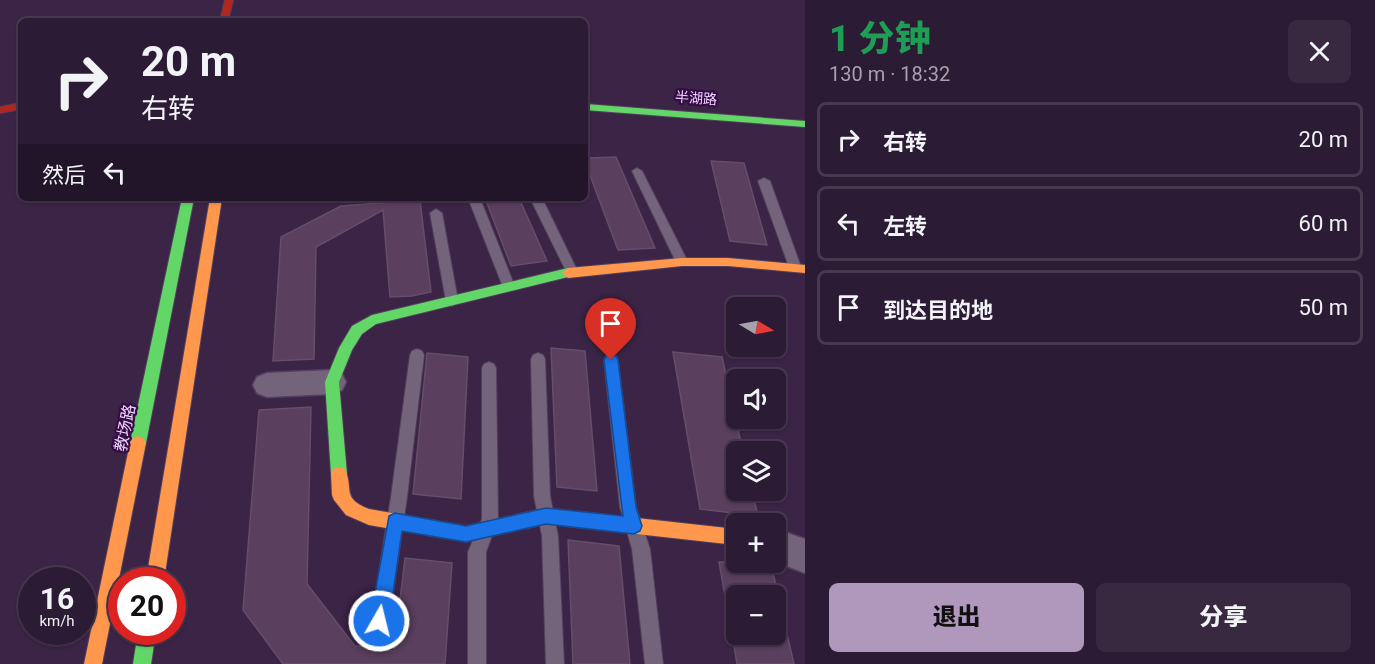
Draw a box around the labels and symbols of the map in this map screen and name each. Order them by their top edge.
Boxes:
street label: 半湖路 [674,89,718,107]
north arrow [726,297,786,357]
pin [585,298,636,360]
street label: 教场路 [111,403,139,453]
speed limit sign: 20 [108,567,186,645]
position arrow [347,589,411,653]

